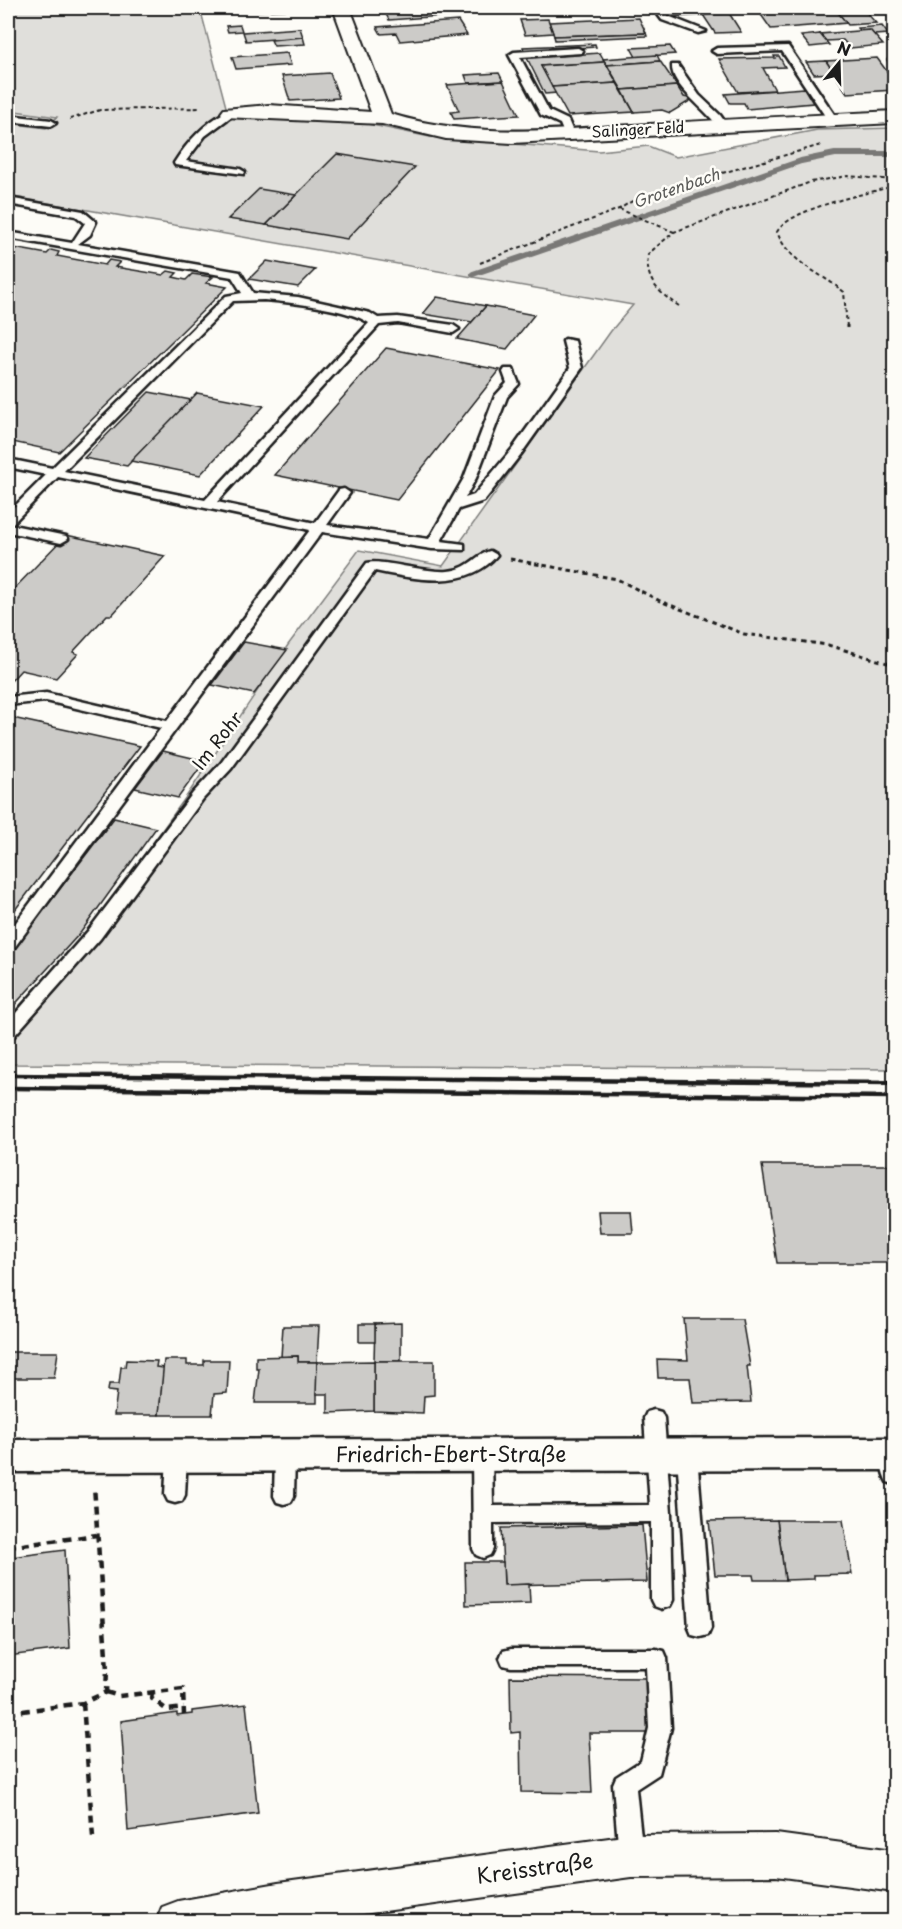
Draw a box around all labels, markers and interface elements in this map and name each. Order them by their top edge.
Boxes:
north arrow [809,33,869,93]
text: N [834,34,854,61]
street label: Salinger Feld [591,115,685,142]
water label: Grotenbach [629,161,723,213]
street label: Im Rohr [185,704,249,775]
street label: Friedrich-Ebert-Straße [336,1437,566,1469]
street label: Kreisstraße [474,1843,595,1891]

